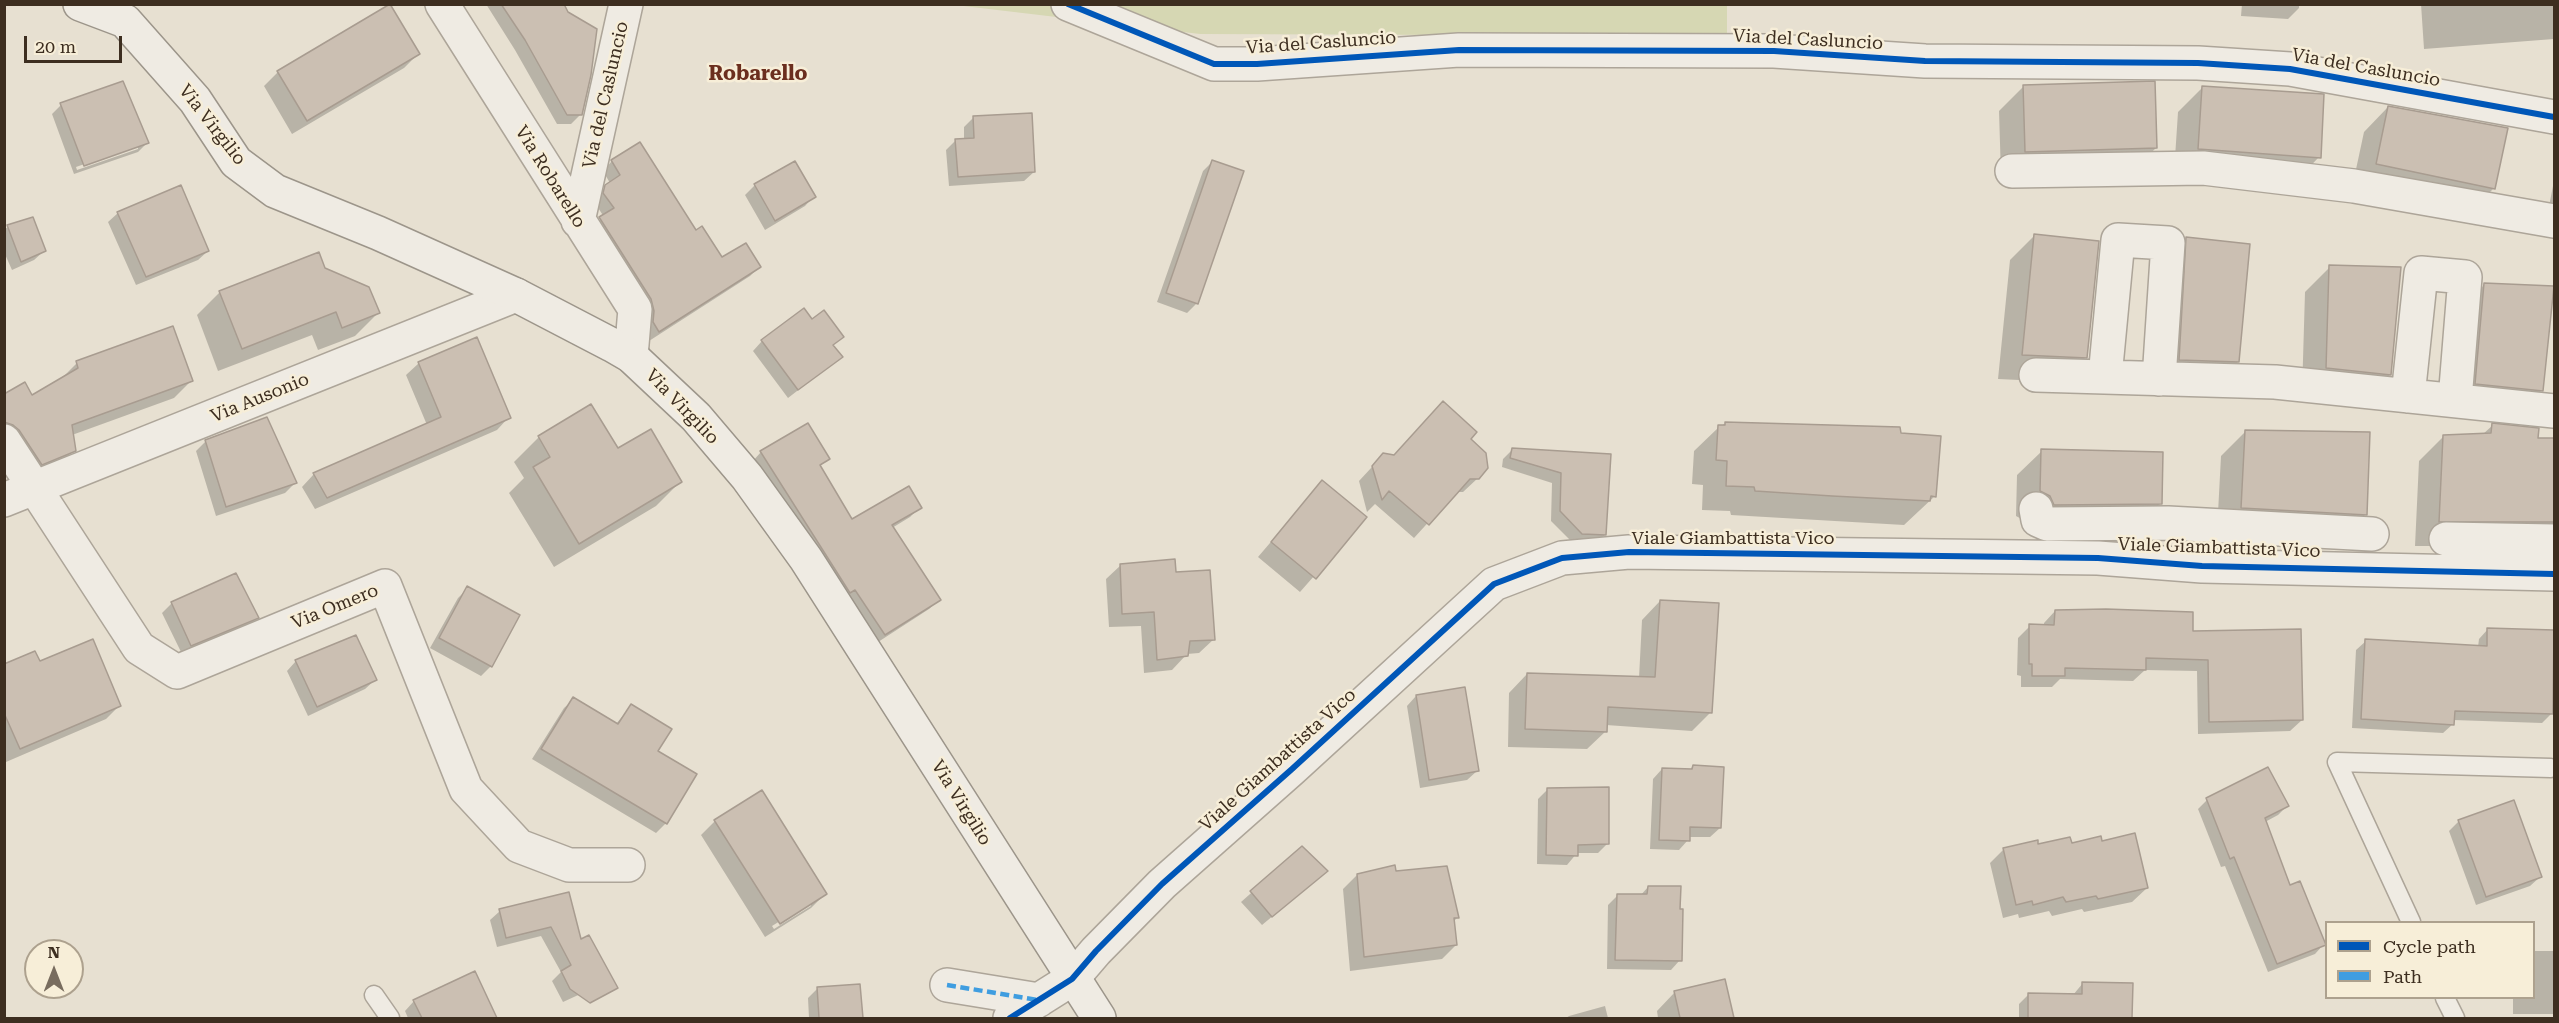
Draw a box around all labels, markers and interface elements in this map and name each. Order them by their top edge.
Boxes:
street label: Via del Casluncio [579,19,633,171]
scale bar [27,24,124,62]
street label: Via del Casluncio [1732,25,1884,55]
street label: Via del Casluncio [1245,27,1397,59]
text: 20 m [35,36,76,57]
street label: Via del Casluncio [2290,44,2442,92]
district label: Robarello [708,62,808,86]
street label: Via Virgilio [174,80,250,170]
street label: Via Robarello [510,122,590,232]
street label: Via Virgilio [641,365,723,449]
street label: Via Ausonio [208,368,312,428]
street label: Viale Giambattista Vico [1631,528,1835,550]
street label: Viale Giambattista Vico [2117,534,2321,562]
street label: Via Omero [289,580,381,634]
street label: Viale Giambattista Vico [1195,684,1361,836]
street label: Via Virgilio [926,756,996,850]
legend [2325,921,2535,999]
text: Cycle path [2383,936,2476,957]
north arrow [24,939,84,999]
text: N [48,943,60,962]
text: Path [2383,966,2422,987]

